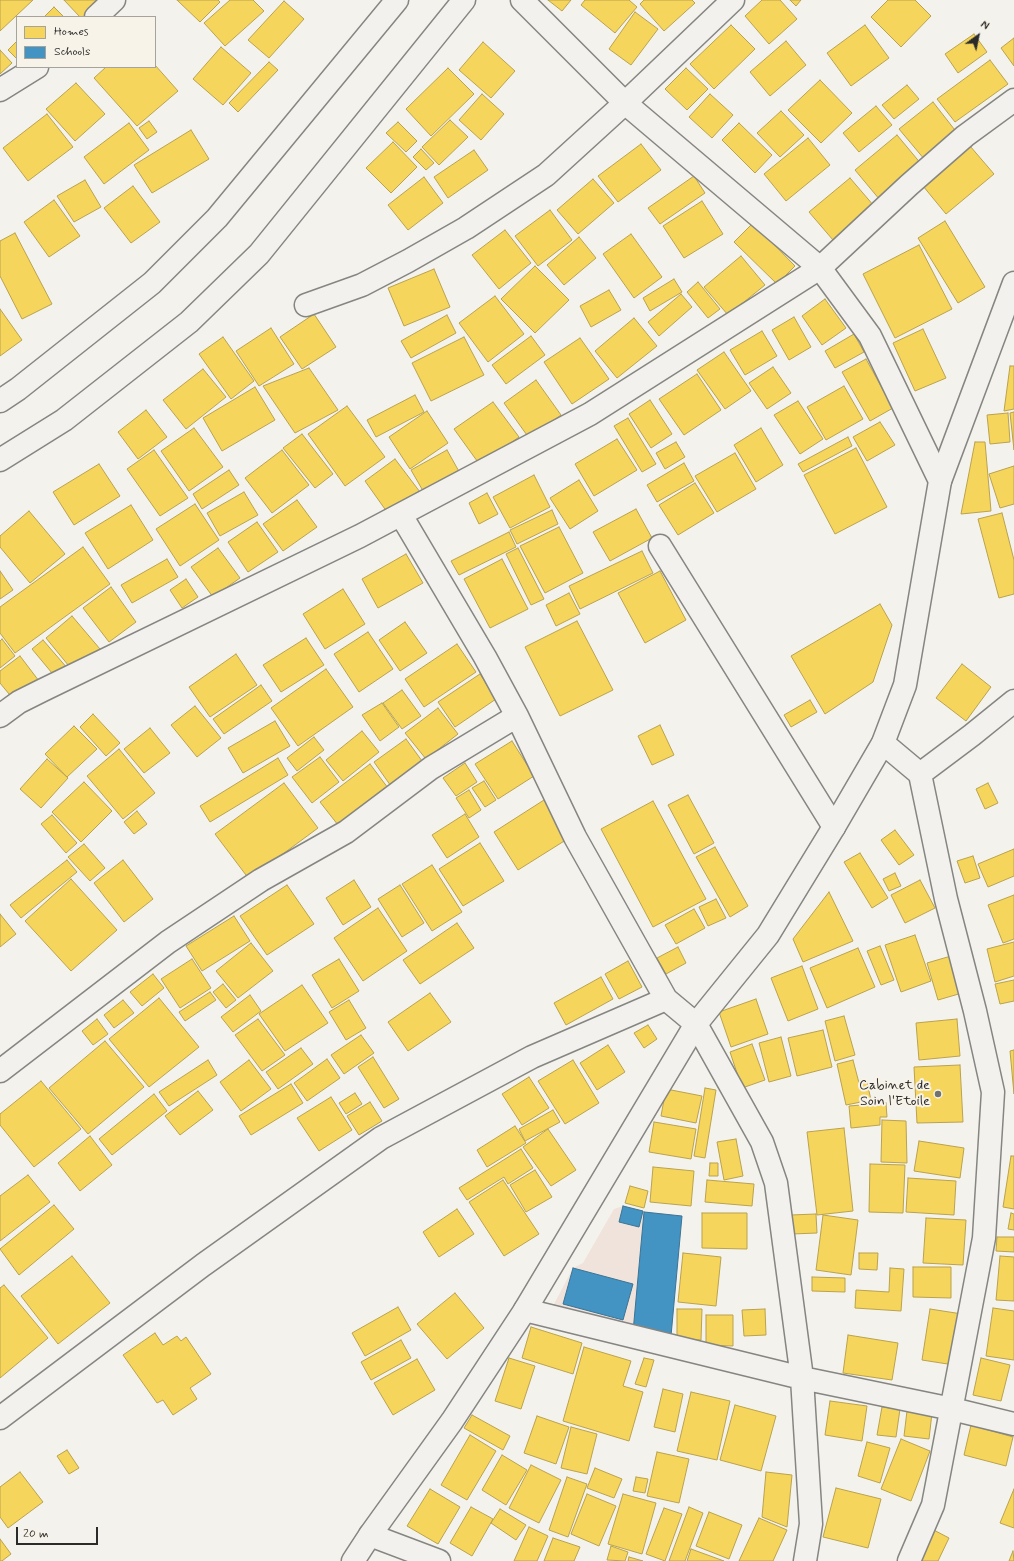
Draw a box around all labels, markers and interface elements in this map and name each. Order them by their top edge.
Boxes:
legend [16,16,156,68]
north arrow [958,16,998,56]
text: N [978,18,991,34]
text: Homes [54,24,89,40]
text: Schools [54,44,90,60]
place label: Cabinet de Soin l'Etoile [859,1078,930,1110]
marker: Cabinet de Soin l'Etoile [933,1089,943,1099]
scale bar [18,1519,100,1545]
text: 20 m [23,1526,49,1542]

